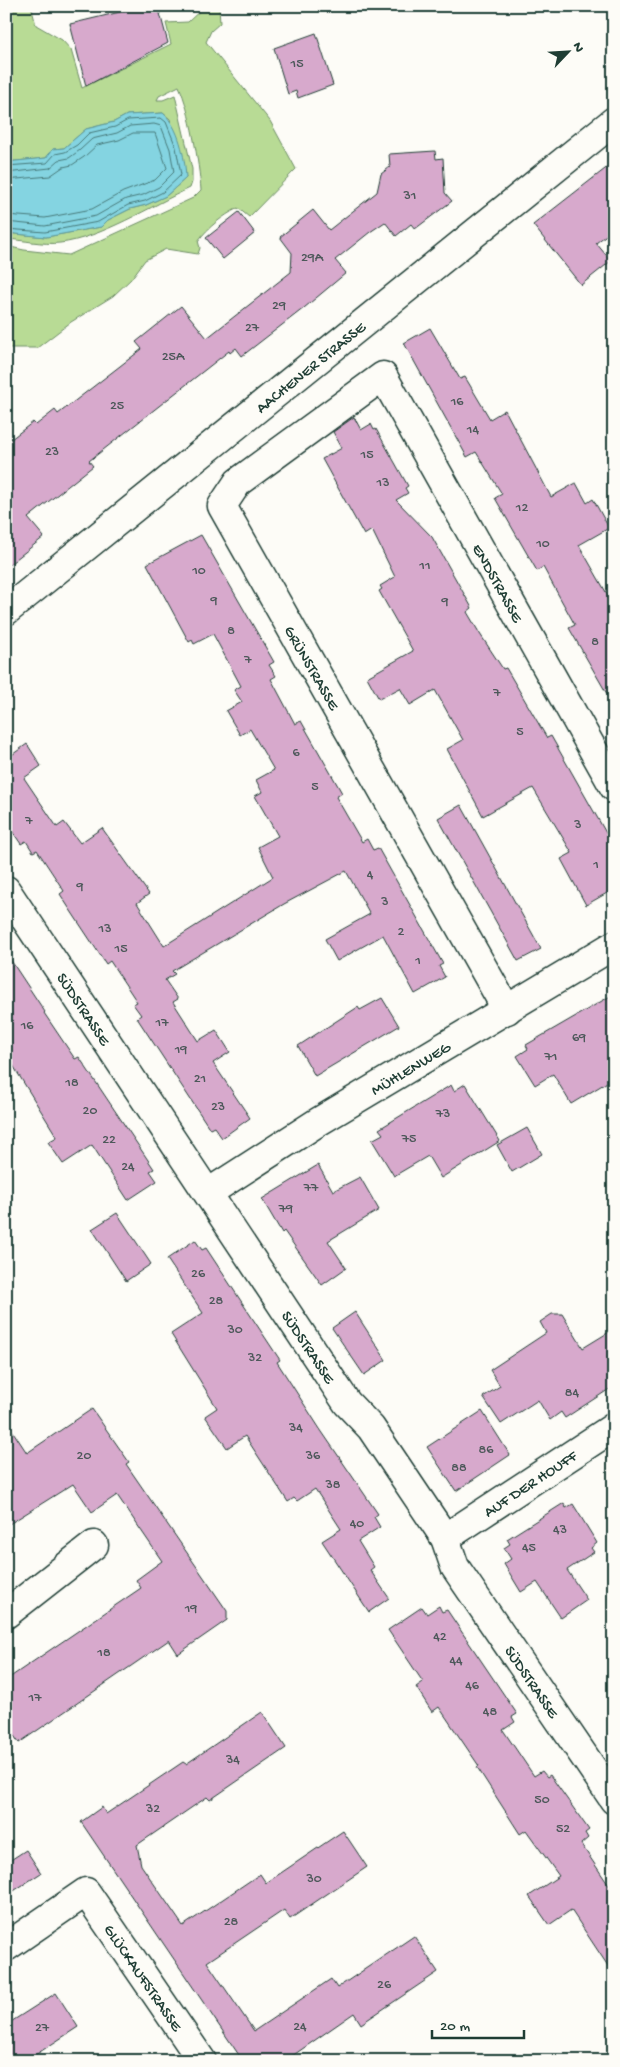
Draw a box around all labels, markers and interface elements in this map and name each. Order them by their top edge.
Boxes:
north arrow [542,28,592,78]
text: N [568,40,587,55]
house number: 15 [289,56,304,73]
house number: 31 [403,188,416,205]
house number: 29A [301,250,324,267]
house number: 29 [272,298,286,315]
street label: AACHENER STRASSE [253,318,371,419]
house number: 27 [245,320,260,337]
house number: 25A [162,349,185,366]
house number: 16 [450,394,464,411]
house number: 25 [110,398,124,415]
house number: 14 [466,422,480,439]
house number: 23 [45,444,59,461]
house number: 15 [359,447,374,464]
house number: 13 [376,475,389,492]
house number: 12 [515,500,528,517]
house number: 10 [535,536,550,553]
street label: ENDSTRASSE [466,541,526,627]
house number: 11 [418,558,431,575]
house number: 10 [191,563,206,580]
house number: 9 [209,593,218,610]
house number: 9 [440,594,449,611]
house number: 8 [227,623,235,640]
street label: GRÜNSTRASSE [278,623,342,715]
house number: 8 [591,634,599,651]
house number: 7 [243,652,252,669]
house number: 7 [492,685,501,702]
house number: 5 [516,724,524,741]
house number: 6 [292,745,300,762]
house number: 5 [311,779,319,796]
house number: 7 [24,813,33,830]
house number: 3 [573,817,582,834]
house number: 1 [592,857,599,874]
house number: 4 [367,867,374,884]
house number: 9 [75,879,84,896]
house number: 3 [380,894,389,911]
house number: 13 [98,921,111,938]
house number: 2 [398,924,405,941]
house number: 15 [113,941,128,958]
house number: 1 [414,953,421,970]
street label: SÜDSTRASSE [51,970,113,1051]
house number: 17 [155,1015,169,1032]
house number: 16 [20,1018,34,1035]
house number: 69 [572,1030,586,1047]
street label: MÜHLENWEG [368,1038,456,1101]
house number: 19 [174,1042,187,1059]
house number: 71 [544,1049,557,1066]
house number: 21 [194,1071,206,1088]
house number: 18 [64,1075,79,1092]
house number: 23 [211,1099,225,1116]
house number: 20 [83,1103,97,1120]
house number: 73 [435,1106,450,1123]
house number: 75 [401,1131,416,1148]
house number: 22 [102,1132,116,1149]
house number: 24 [121,1159,135,1176]
house number: 77 [303,1180,319,1197]
house number: 79 [278,1201,293,1218]
house number: 26 [191,1266,206,1283]
house number: 28 [209,1293,224,1310]
street label: SÜDSTRASSE [275,1308,338,1389]
house number: 30 [226,1322,243,1339]
house number: 32 [247,1350,262,1367]
house number: 84 [565,1385,580,1402]
house number: 34 [288,1420,303,1437]
house number: 86 [479,1442,494,1459]
house number: 20 [77,1448,91,1465]
house number: 36 [305,1448,321,1465]
street label: AUF DER HOUFF [481,1448,582,1523]
house number: 88 [451,1460,467,1477]
house number: 38 [325,1477,341,1494]
house number: 40 [350,1516,364,1533]
house number: 43 [553,1522,567,1539]
house number: 45 [522,1540,536,1557]
house number: 19 [184,1601,197,1618]
house number: 42 [433,1629,447,1646]
street label: SÜDSTRASSE [499,1643,562,1724]
house number: 18 [96,1645,111,1662]
house number: 44 [449,1653,463,1670]
house number: 46 [465,1678,480,1695]
house number: 17 [28,1690,42,1707]
house number: 48 [483,1704,497,1721]
house number: 34 [225,1752,240,1769]
house number: 50 [534,1792,550,1809]
house number: 32 [145,1801,160,1818]
house number: 52 [556,1821,570,1838]
house number: 30 [305,1871,322,1888]
house number: 28 [224,1914,239,1931]
street label: GLÜCKAUFSTRASSE [98,1922,185,2037]
house number: 26 [377,1977,392,1994]
scale bar [432,2007,525,2039]
text: 20 m [440,2018,470,2036]
house number: 24 [293,2019,307,2036]
house number: 27 [35,2020,50,2037]

